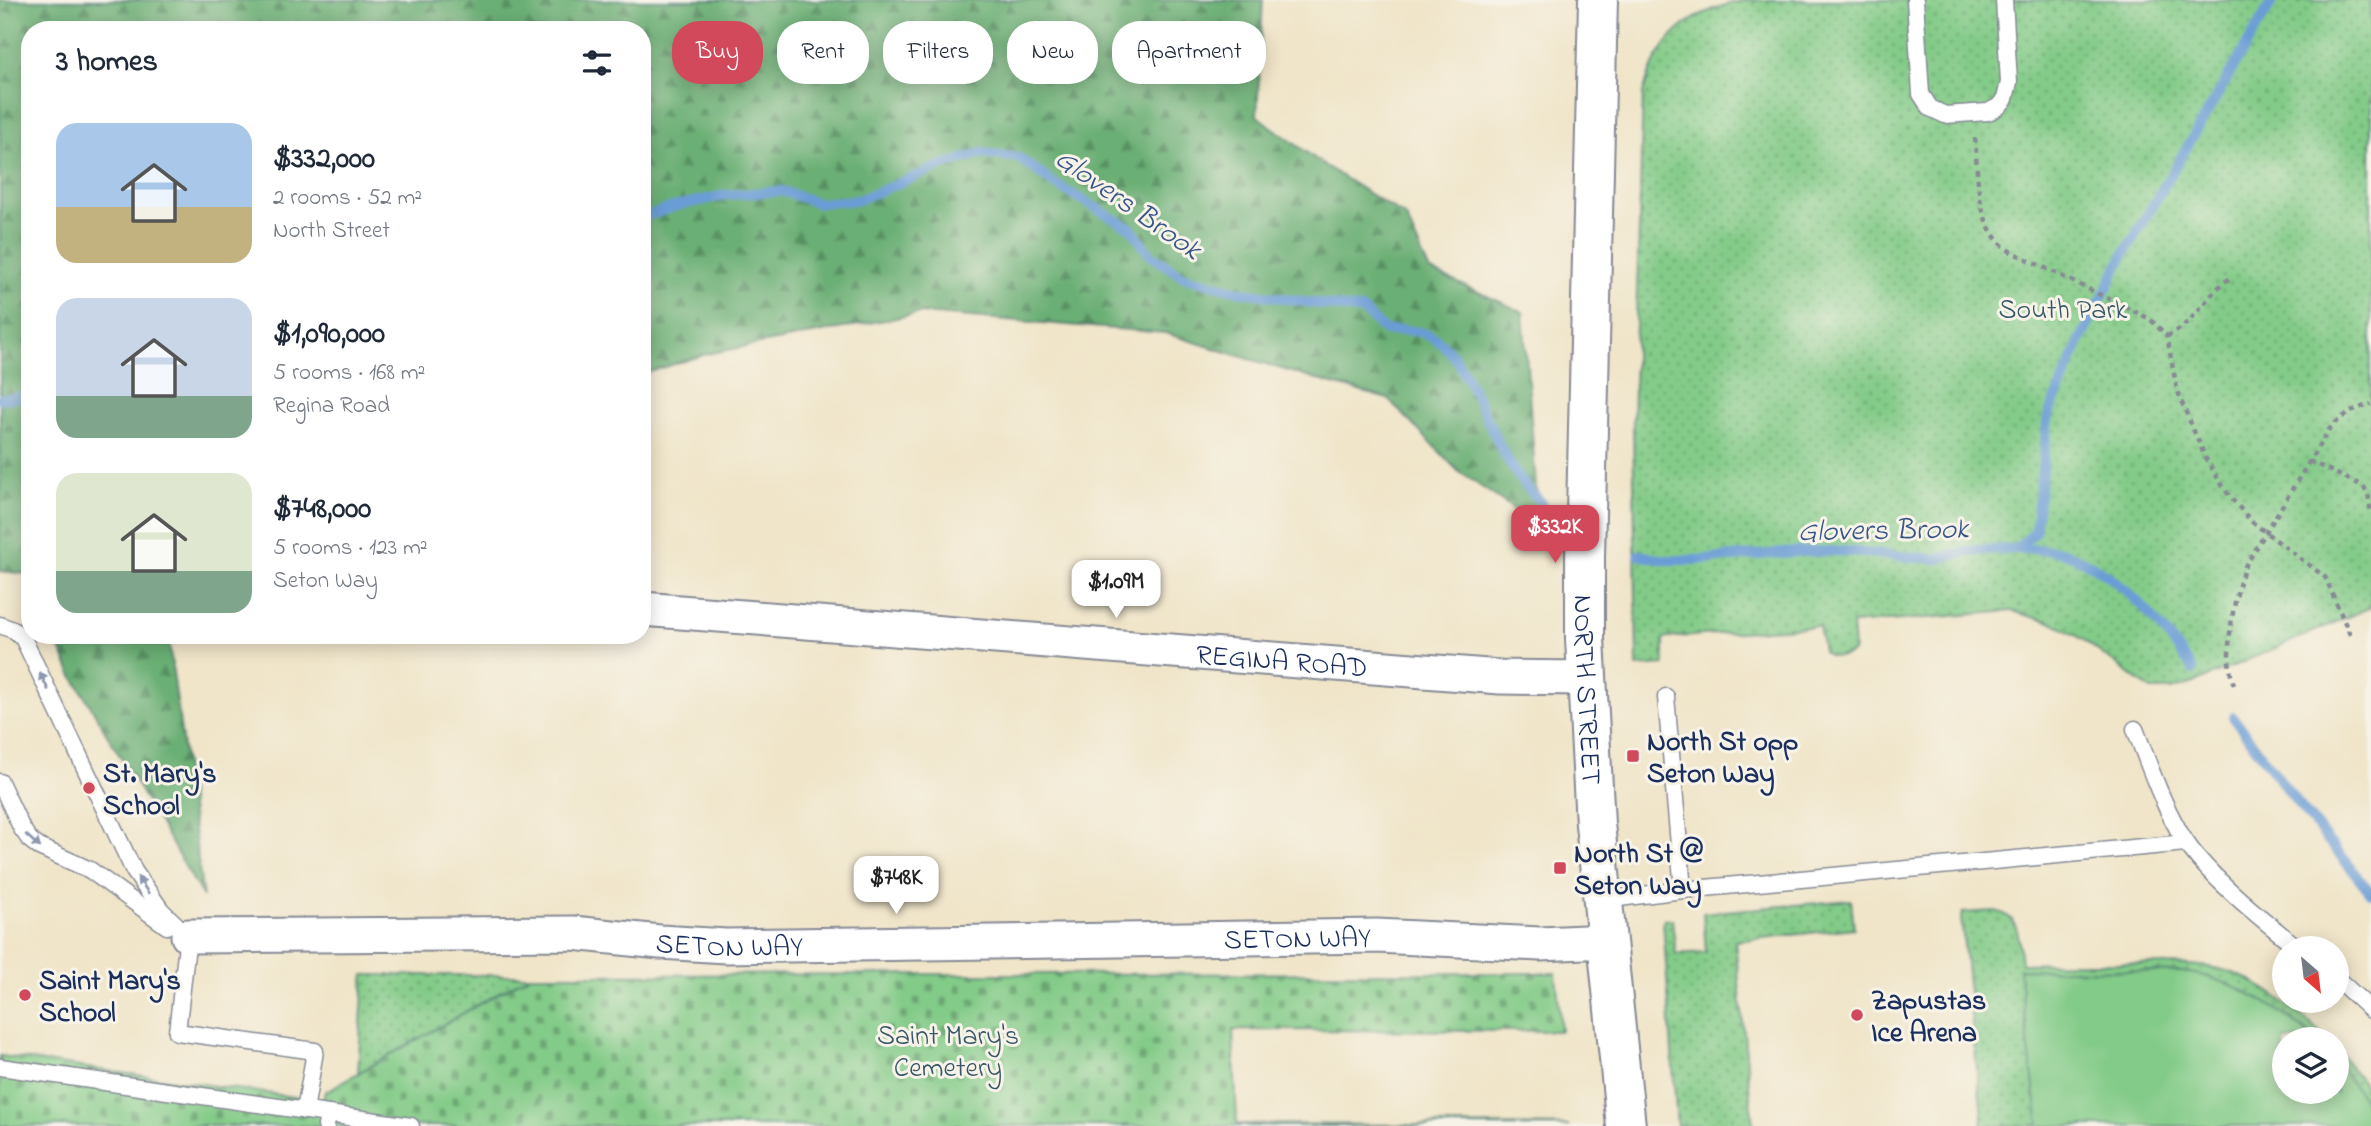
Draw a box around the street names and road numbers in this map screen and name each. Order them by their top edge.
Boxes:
street label: NORTH STREET [1561,595,1610,786]
street label: REGINA ROAD [1194,636,1369,690]
street label: SETON WAY [1224,919,1371,962]
street label: SETON WAY [655,925,803,970]

